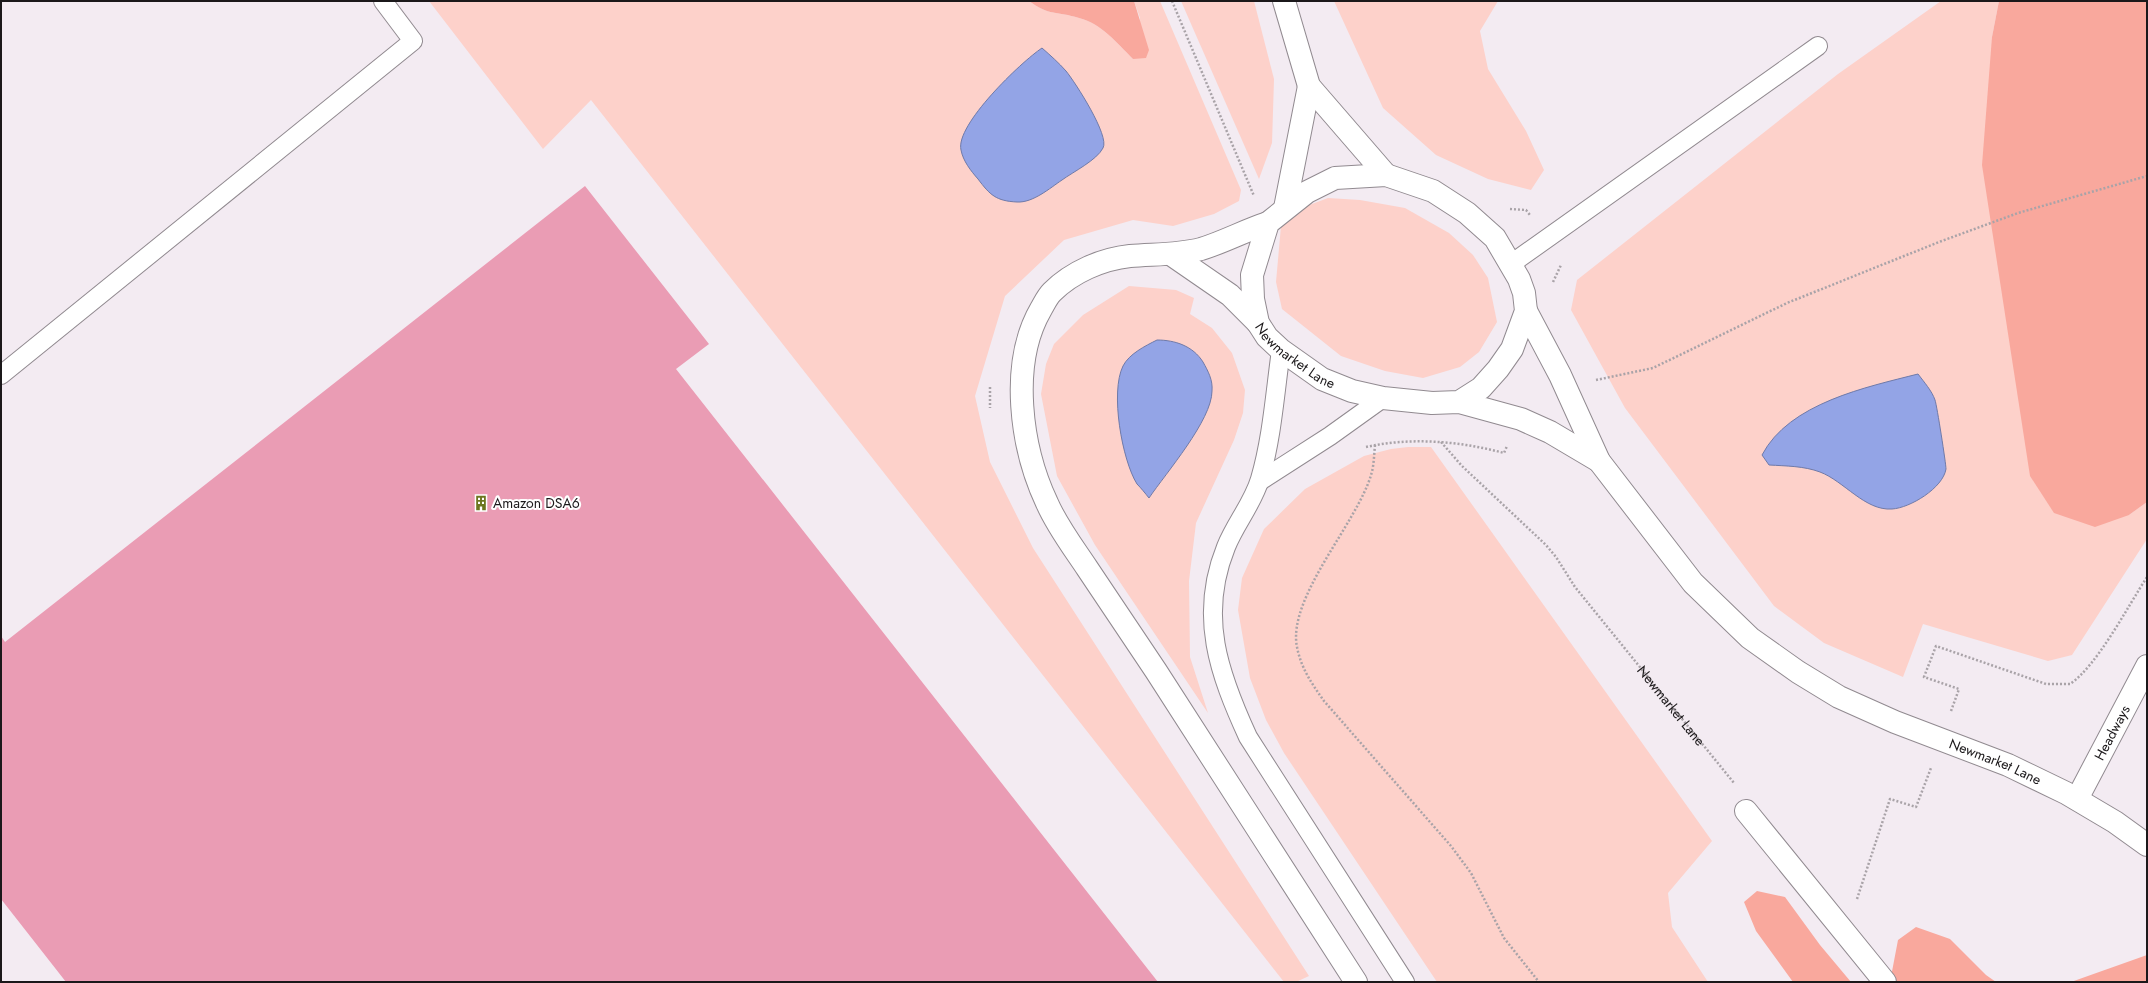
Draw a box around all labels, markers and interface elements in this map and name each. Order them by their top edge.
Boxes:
street label: Newmarket Lane [1250,319,1338,393]
place label: Amazon DSA6 [493,493,580,513]
building icon: Amazon DSA6 [472,494,490,512]
street label: Newmarket Lane [1632,661,1710,750]
street label: Headways [2089,701,2135,764]
street label: Newmarket Lane [1946,733,2045,790]

